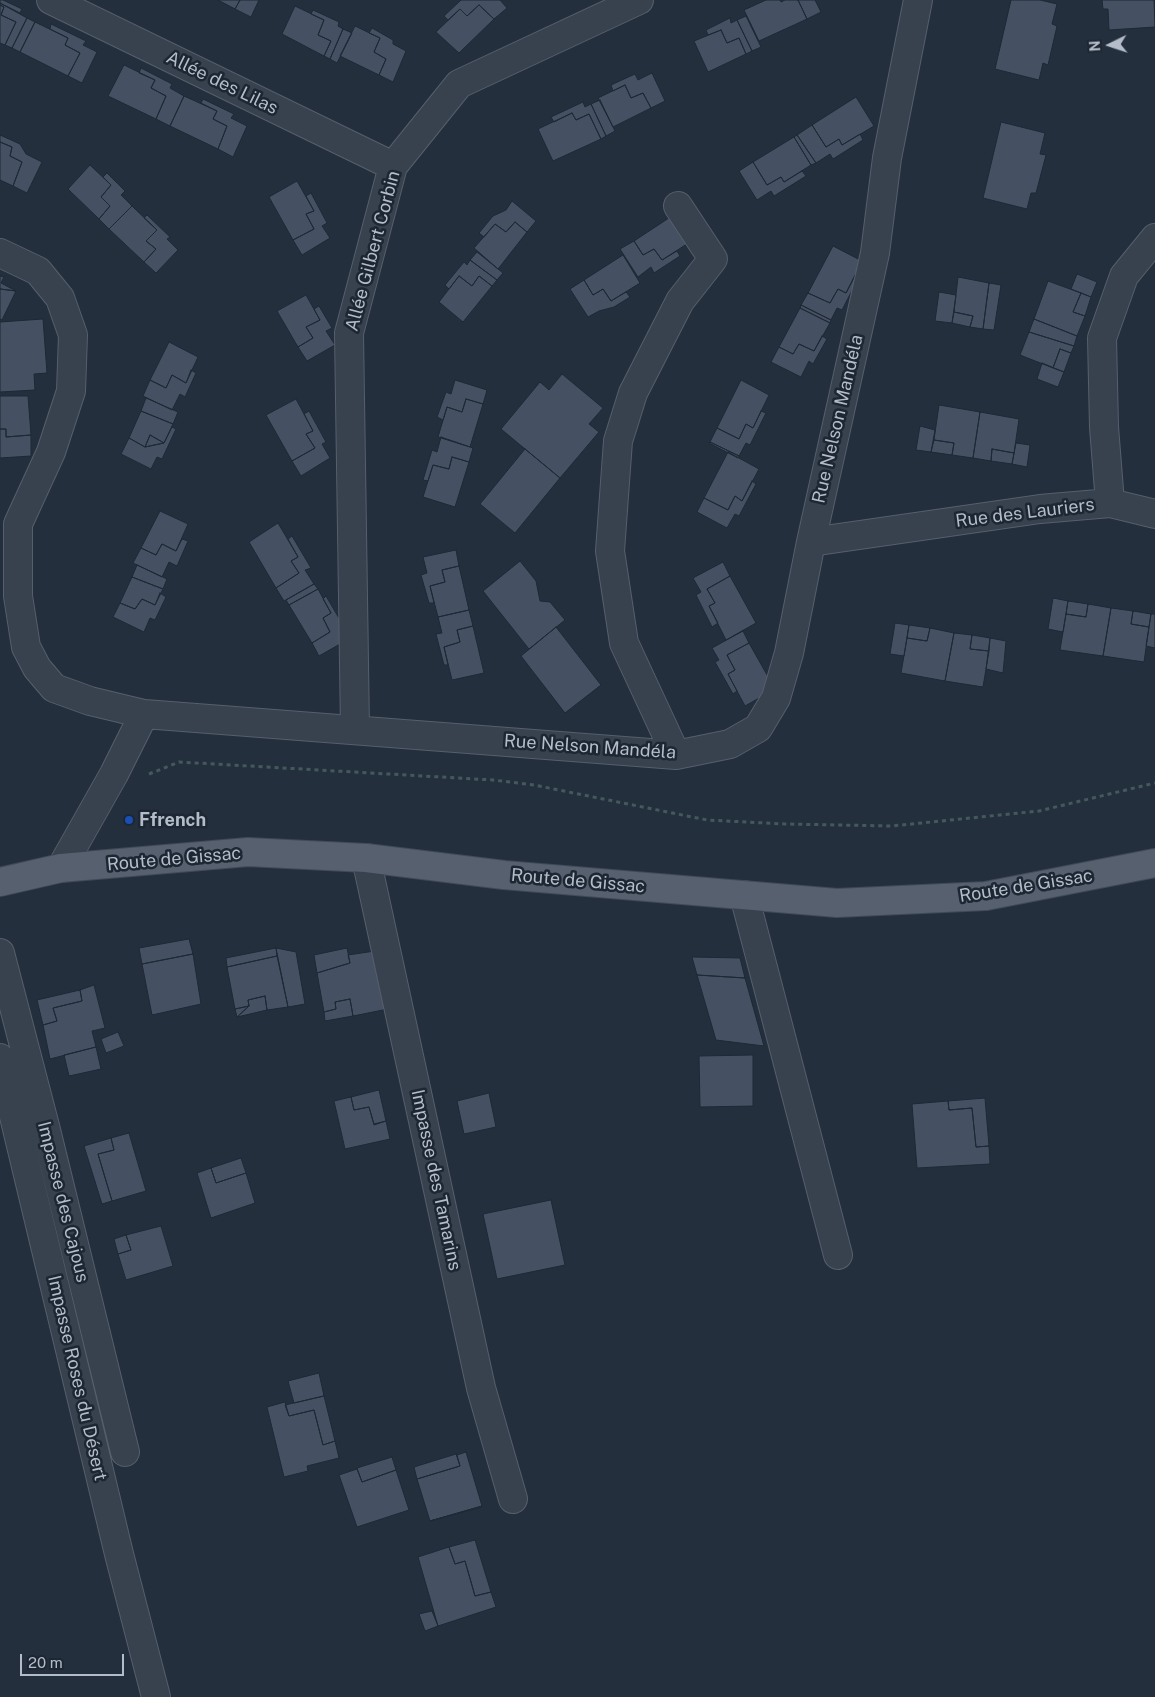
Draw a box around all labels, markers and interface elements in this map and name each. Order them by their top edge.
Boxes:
north arrow [1085,20,1135,70]
text: N [1087,40,1103,52]
street label: Allée des Lilas [163,47,281,119]
street label: Allée Gilbert Corbin [341,168,405,334]
street label: Rue Nelson Mandéla [808,333,868,505]
street label: Rue des Lauriers [954,494,1096,532]
street label: Rue Nelson Mandéla [503,730,677,764]
place label: Ffrench [139,809,206,831]
marker: Ffrench [123,814,135,826]
street label: Route de Gissac [106,842,242,876]
street label: Route de Gissac [510,864,646,898]
street label: Route de Gissac [958,865,1094,907]
street label: Impasse des Tamarins [406,1088,466,1272]
street label: Impasse des Cajous [33,1119,93,1285]
street label: Impasse Roses du Désert [43,1273,111,1483]
scale bar [22,1644,126,1676]
text: 20 m [28,1654,63,1671]

